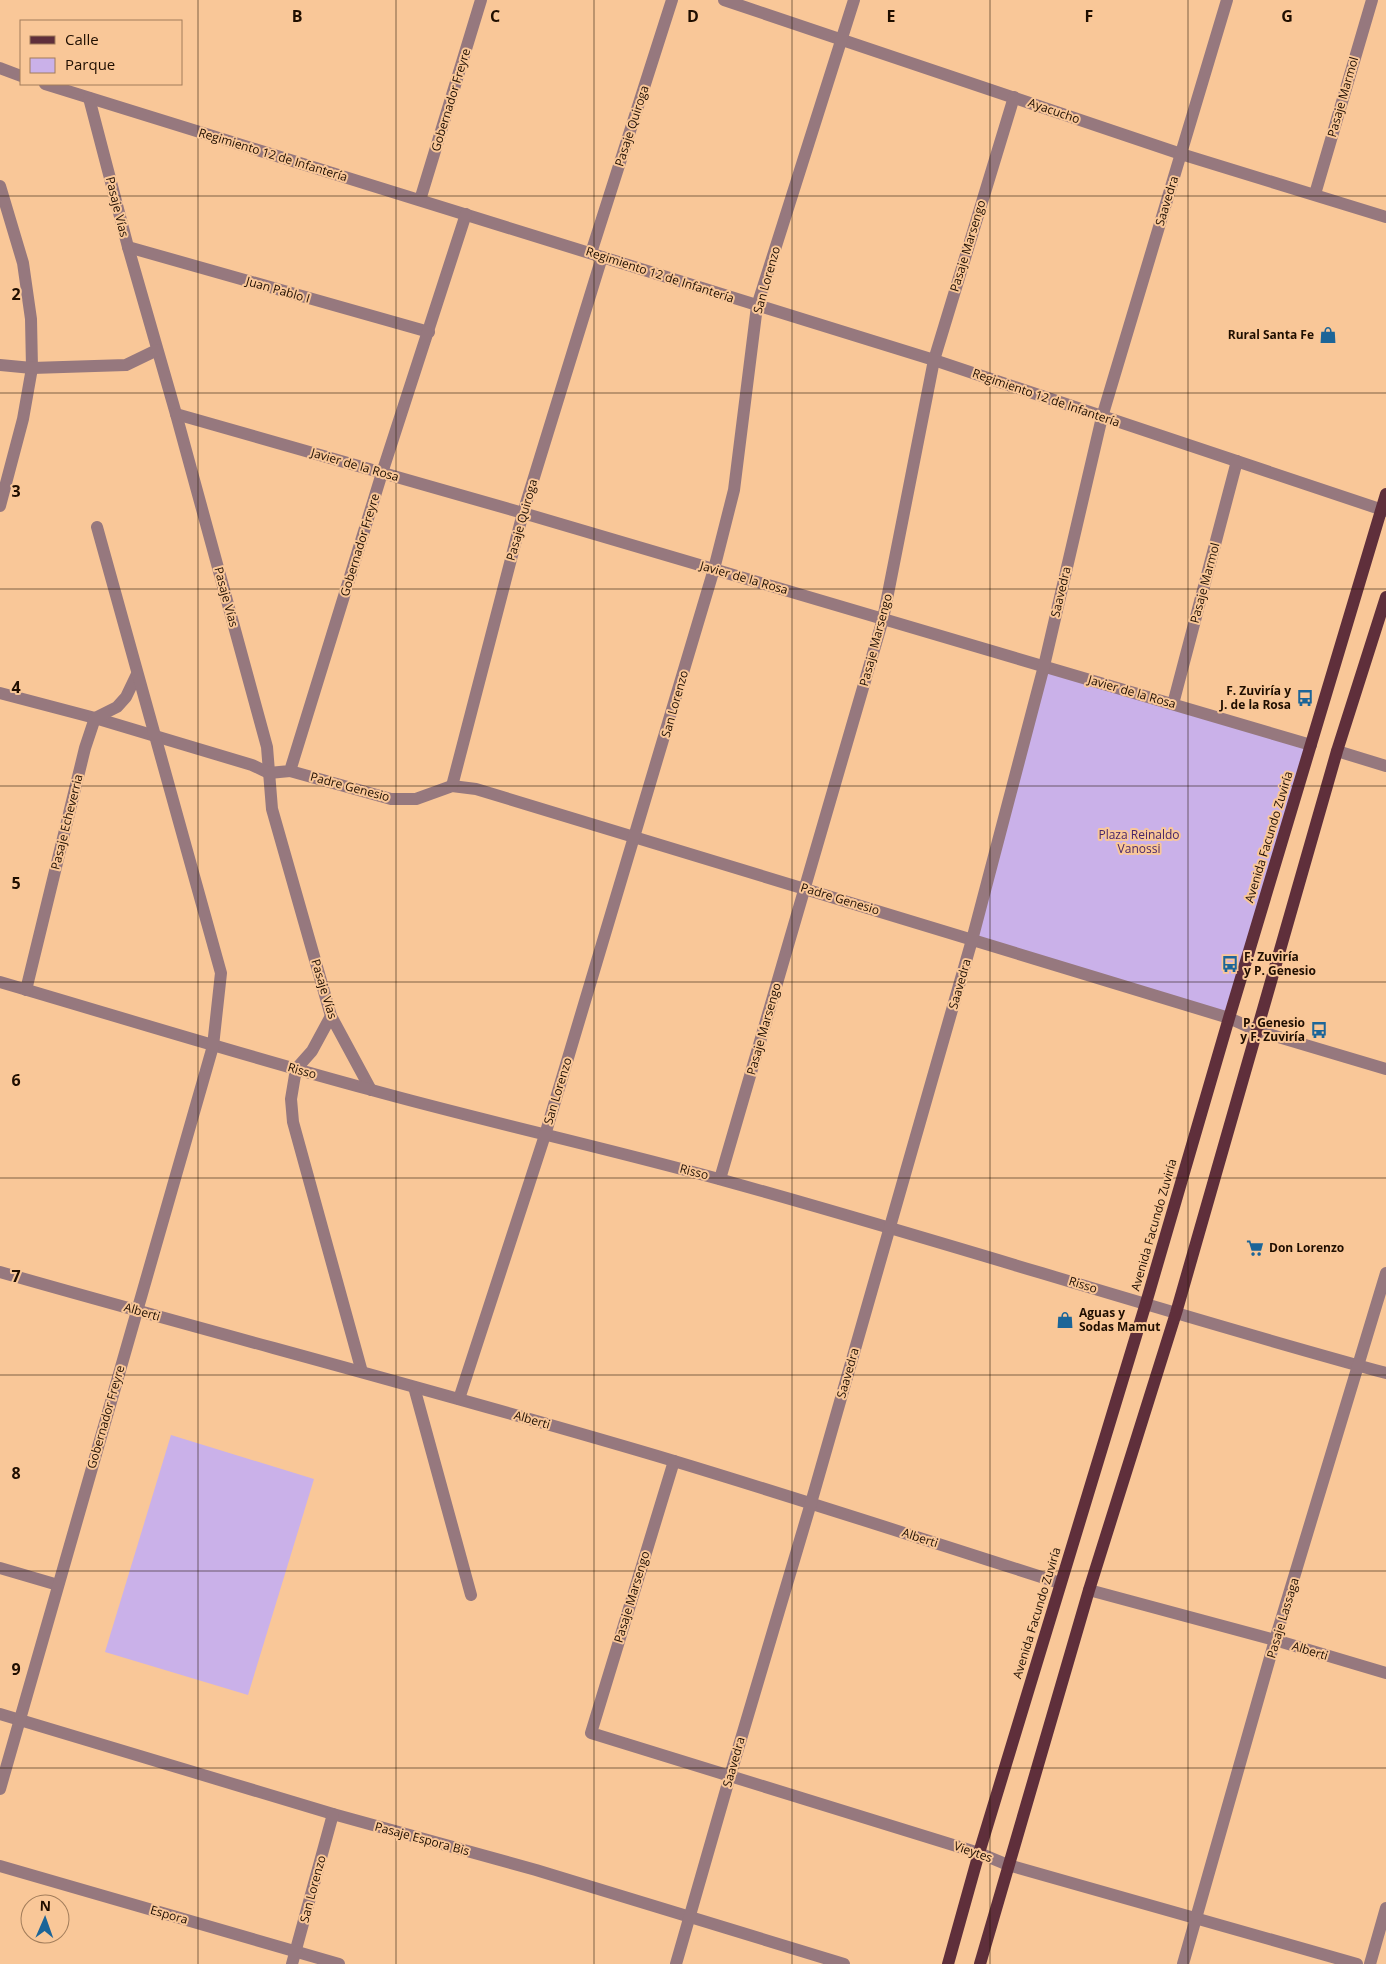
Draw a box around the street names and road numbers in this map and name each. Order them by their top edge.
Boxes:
street label: Gobernador Freyre [427,46,474,154]
street label: Pasaje Marmol [1323,55,1362,139]
street label: Pasaje Quiroga [610,83,653,169]
street label: Ayacucho [1026,94,1082,127]
street label: Regimiento 12 de Infantería [197,124,350,185]
street label: Saavedra [1151,174,1182,228]
street label: Pasaje Vías [102,175,133,239]
street label: Pasaje Marsengo [945,198,990,294]
street label: Regimiento 12 de Infantería [584,242,736,307]
street label: San Lorenzo [749,244,784,315]
street label: Juan Pablo I [243,272,312,307]
street label: Regimiento 12 de Infantería [970,364,1122,431]
street label: Javier de la Rosa [308,444,401,485]
street label: Pasaje Quiroga [502,477,541,563]
street label: Gobernador Freyre [336,491,383,599]
street label: Pasaje Marmol [1186,541,1223,625]
street label: Javier de la Rosa [697,557,790,598]
street label: Pasaje Vías [210,565,243,629]
street label: Saavedra [1046,565,1075,619]
street label: Pasaje Marsengo [855,592,896,688]
street label: San Lorenzo [657,668,692,739]
street label: Javier de la Rosa [1085,671,1178,712]
street label: Padre Genesio [309,768,392,805]
street label: Avenida Facundo Zuviría [1240,769,1297,905]
street label: Pasaje Echeverria [46,772,87,871]
street label: Padre Genesio [799,878,882,919]
street label: Pasaje Vías [307,957,342,1021]
street label: Saavedra [944,957,975,1011]
street label: Pasaje Marsengo [742,981,785,1077]
street label: San Lorenzo [539,1055,576,1126]
street label: Risso [286,1058,318,1083]
street label: Avenida Facundo Zuviría [1127,1157,1181,1293]
street label: Risso [678,1160,710,1183]
street label: Risso [1067,1272,1100,1297]
street label: Alberti [122,1298,162,1325]
street label: Saavedra [832,1346,863,1400]
street label: Gobernador Freyre [83,1363,129,1471]
street label: Alberti [512,1406,552,1433]
street label: Alberti [900,1524,940,1551]
street label: Avenida Facundo Zuviría [1008,1545,1065,1681]
street label: Pasaje Marsengo [609,1549,654,1645]
street label: Pasaje Lassaga [1262,1575,1303,1660]
street label: Alberti [1290,1637,1330,1664]
street label: Saavedra [718,1735,749,1789]
street label: Pasaje Espora Bis [373,1818,472,1859]
street label: Vieytes [952,1837,995,1866]
street label: San Lorenzo [295,1853,330,1924]
street label: Espora [148,1901,190,1928]

